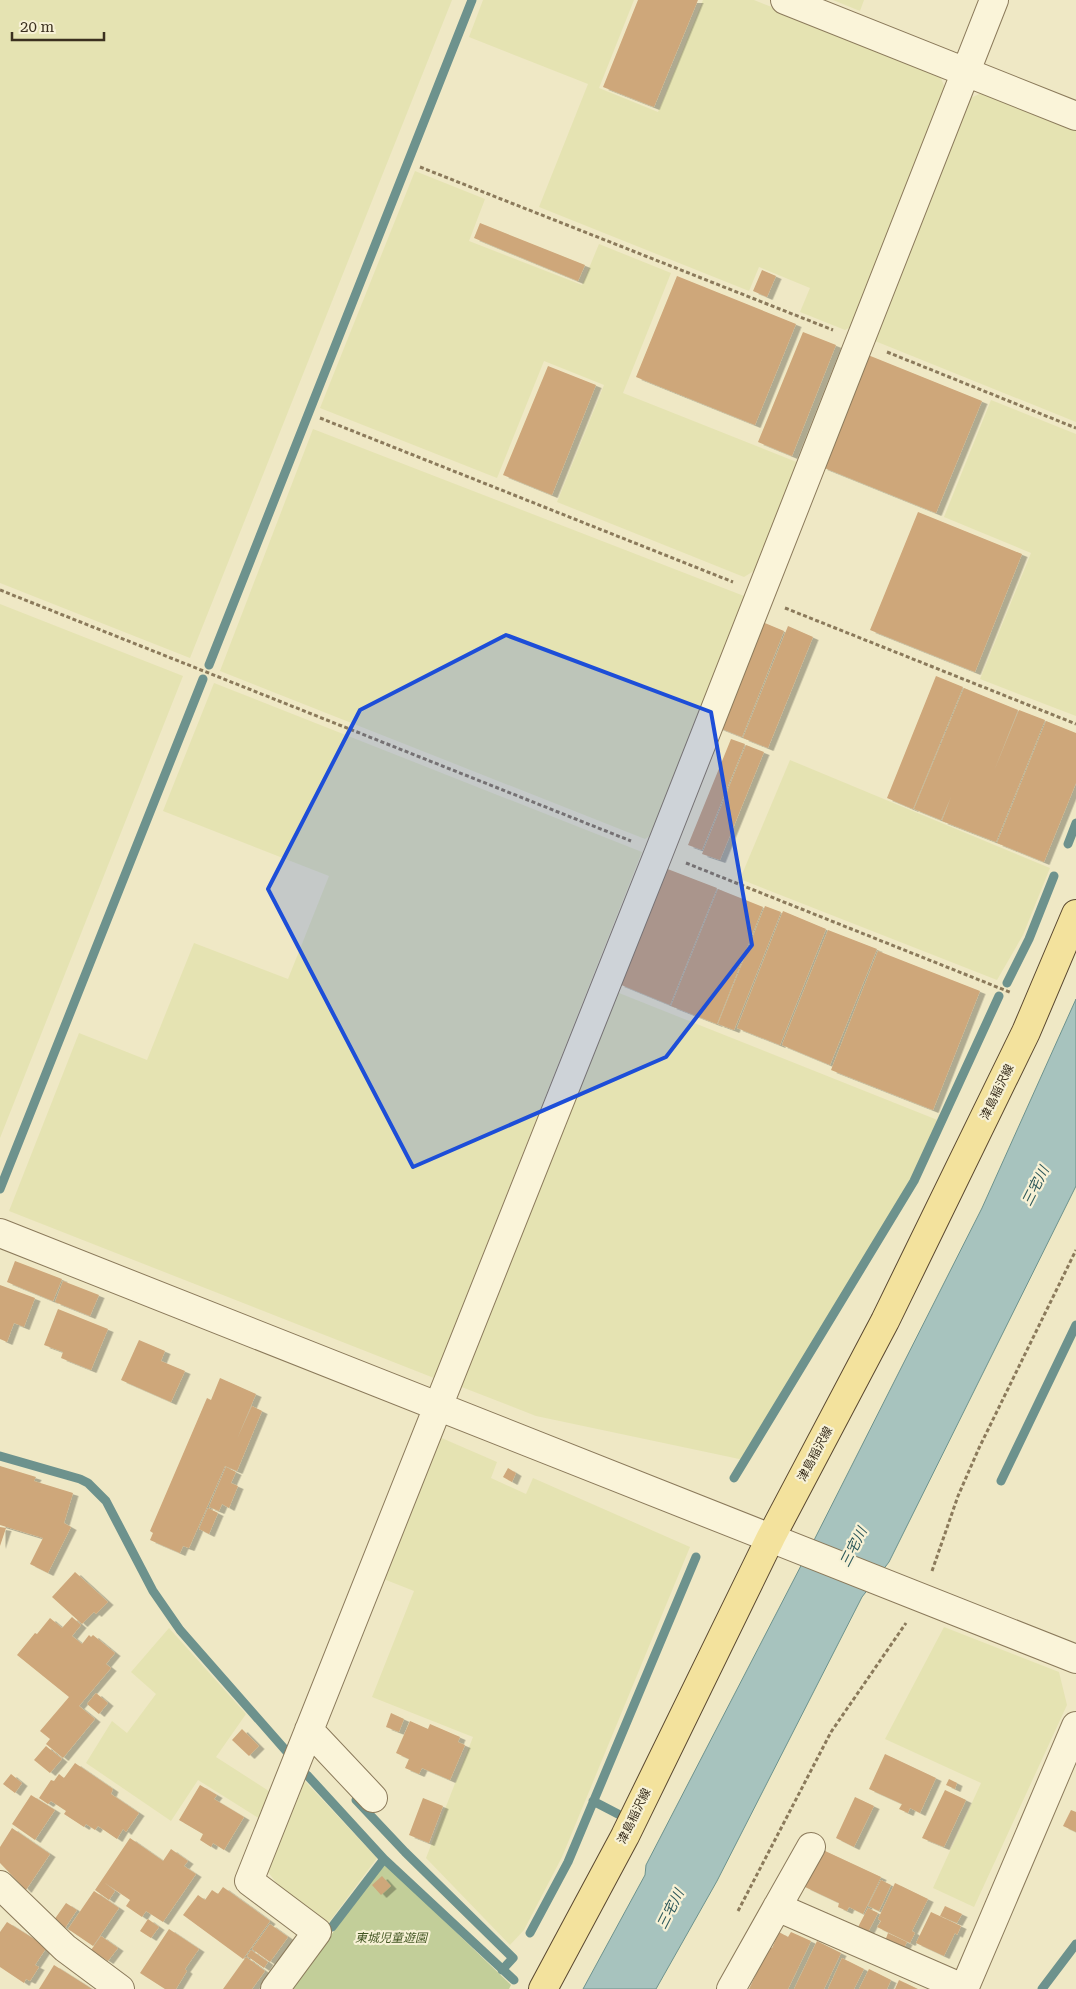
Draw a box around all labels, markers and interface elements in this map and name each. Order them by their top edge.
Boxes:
scale bar [12,10,105,42]
text: 20 m [20,18,55,36]
street label: 津島稲沢線 [978,1062,1016,1122]
water label: 三宅川 [1018,1162,1053,1208]
street label: 津島稲沢線 [795,1424,835,1484]
water label: 三宅川 [836,1523,871,1569]
street label: 津島稲沢線 [615,1786,653,1846]
water label: 三宅川 [653,1885,688,1931]
park label: 東城児童遊園 [355,1931,429,1945]

